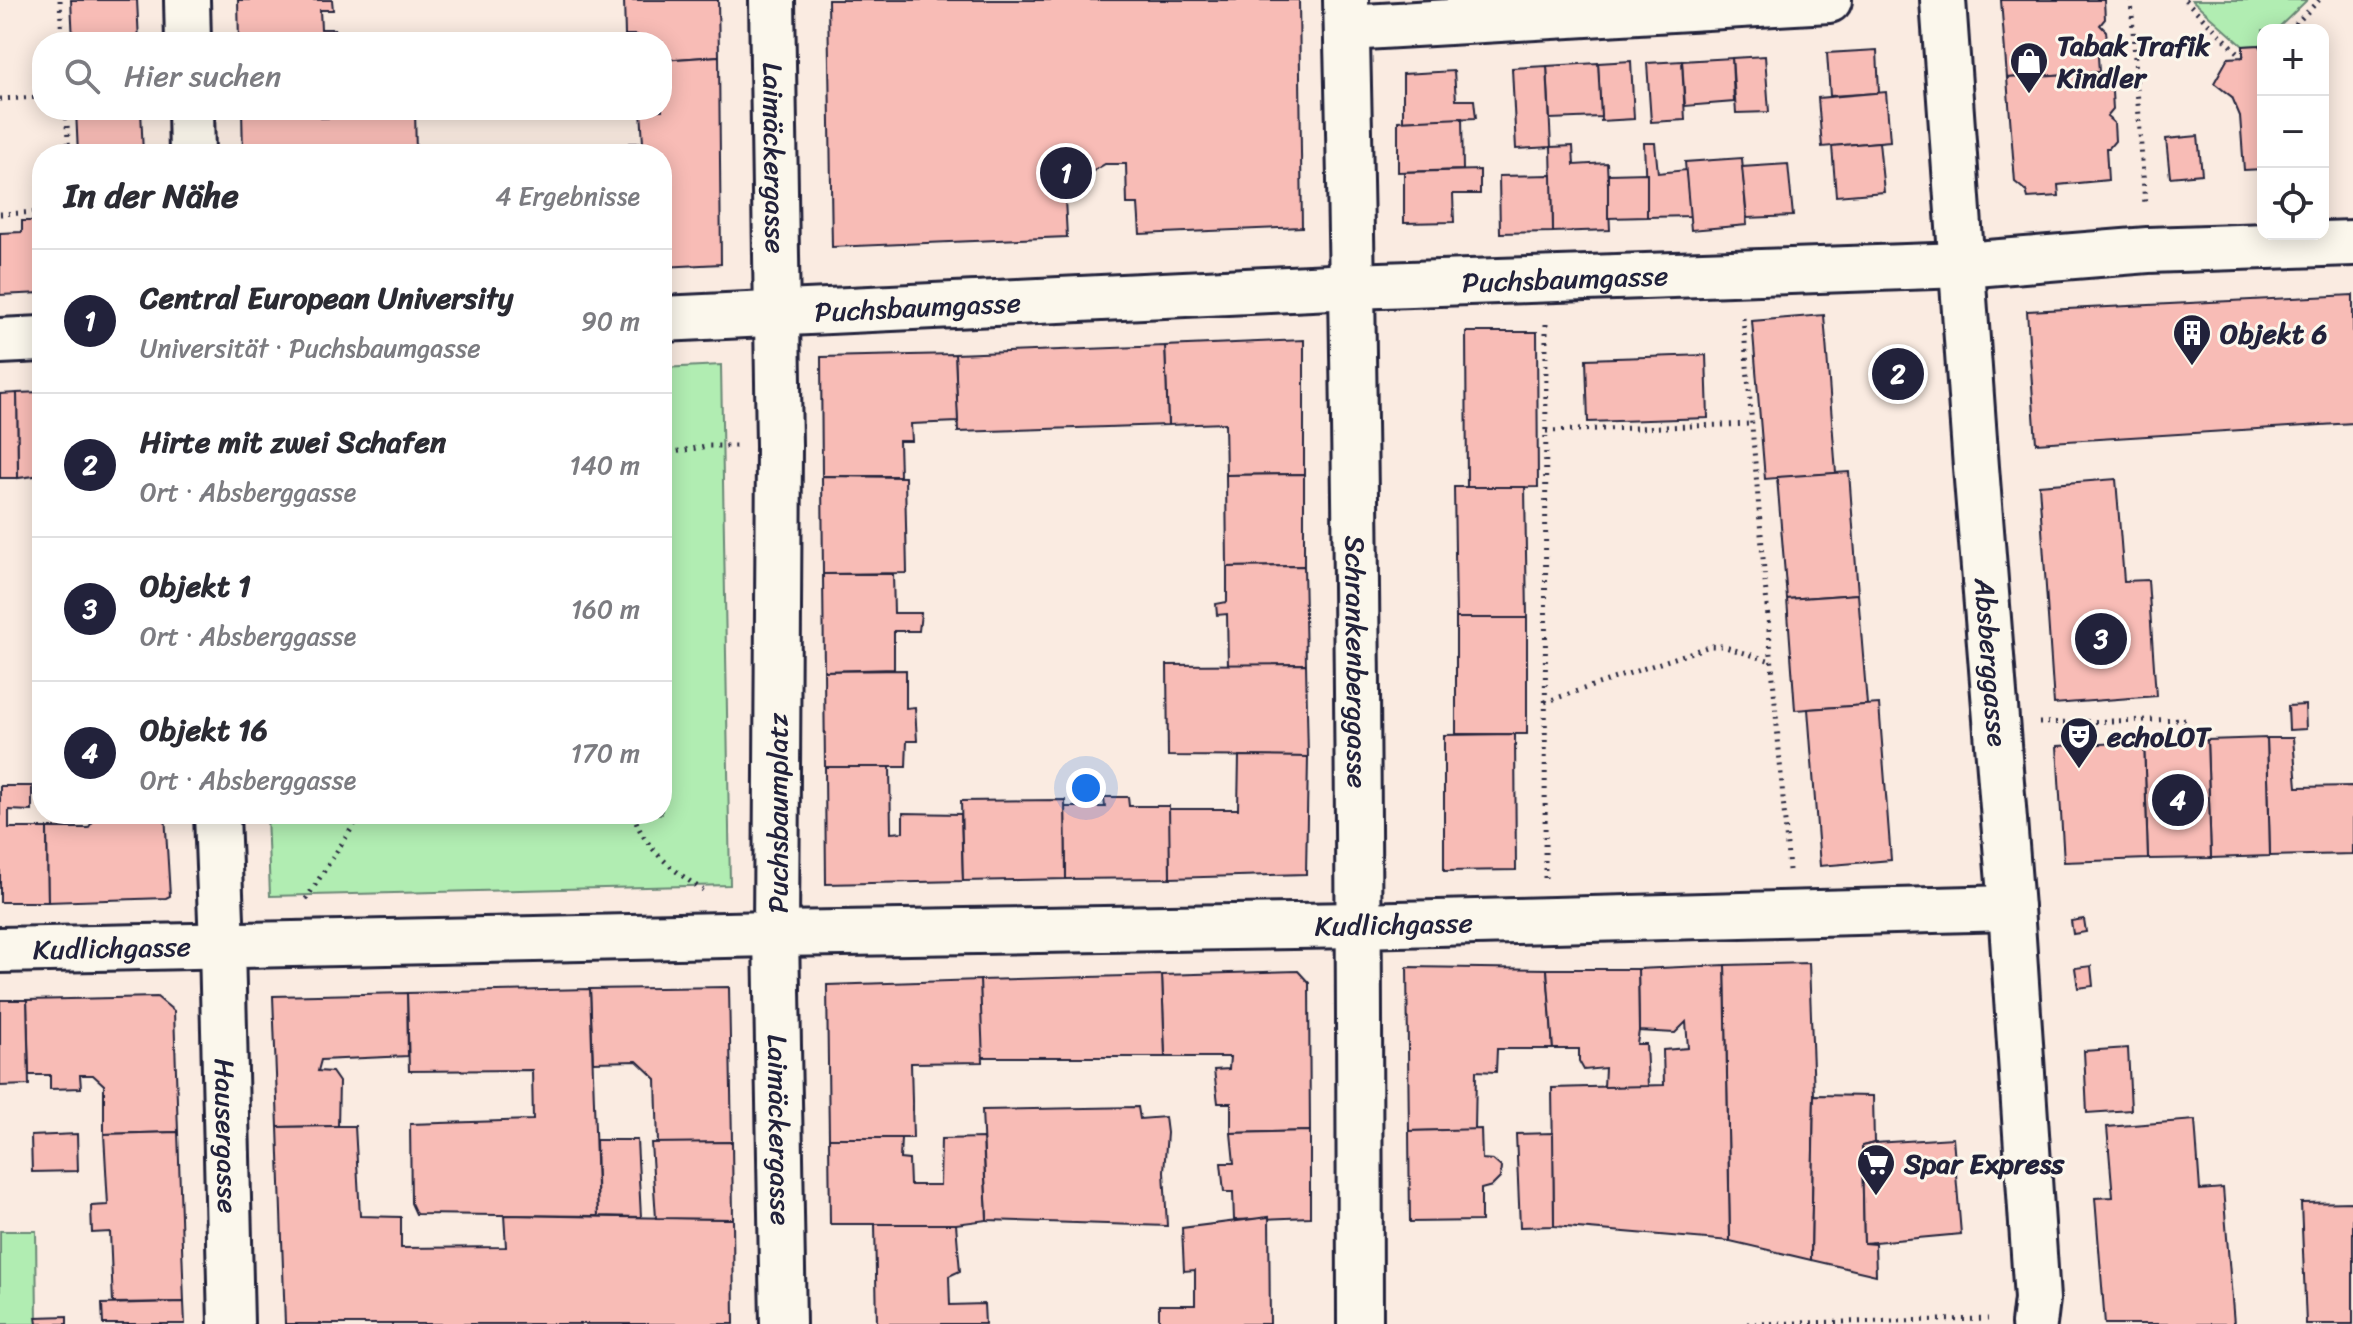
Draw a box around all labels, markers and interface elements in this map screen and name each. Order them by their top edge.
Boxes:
place label: Tabak Trafik Kindler [2056,21,2211,102]
map controls [2257,24,2329,240]
button: + [2257,24,2329,96]
search box [32,32,672,120]
shop icon: Tabak Trafik Kindler [2008,40,2050,95]
text: Hier suchen [124,49,281,103]
icon: search [60,54,104,98]
street label: Laimäckergasse [748,62,800,254]
button: − [2257,96,2329,168]
pin: 1 [1040,143,1092,203]
text: In der Nähe [64,166,239,226]
button: locate [2257,168,2329,240]
text: 4 Ergebnisse [495,173,640,219]
street label: Puchsbaumgasse [1461,251,1669,307]
text: Central European University [140,271,513,325]
street label: Puchsbaumgasse [813,277,1022,336]
text: 1 [84,298,96,344]
text: 90 m [581,298,640,344]
place label: Objekt 6 [2220,309,2327,358]
building icon: Objekt 6 [2171,312,2213,367]
text: Universität · Puchsbaumgasse [140,325,481,371]
pin: 2 [1872,344,1924,404]
text: Hirte mit zwei Schafen [140,415,446,469]
text: 2 [82,442,98,488]
text: 140 m [569,442,640,488]
text: Ort · Absberggasse [140,469,356,515]
street label: Schrankenberggasse [1331,535,1382,789]
text: Objekt 1 [140,559,251,613]
street label: Absberggasse [1960,575,2023,748]
text: 3 [83,586,97,632]
text: 160 m [571,586,640,632]
pin: 3 [2075,609,2127,669]
text: Ort · Absberggasse [140,613,356,659]
text: Objekt 16 [140,703,268,757]
street label: Puchsbaumplatz [753,712,802,913]
place label: echoLOT [2106,712,2212,761]
theatre icon: echoLOT [2058,715,2100,770]
text: 4 [82,730,98,776]
text: 170 m [571,730,640,776]
text: Ort · Absberggasse [140,757,356,803]
your location [1066,768,1106,808]
pin: 4 [2152,770,2204,830]
street label: Kudlichgasse [1314,898,1473,950]
street label: Kudlichgasse [32,922,192,974]
street label: Laimäckergasse [753,1034,806,1226]
street label: Hausergasse [200,1058,253,1214]
place label: Spar Express [1903,1139,2065,1188]
supermarket icon: Spar Express [1855,1142,1897,1197]

